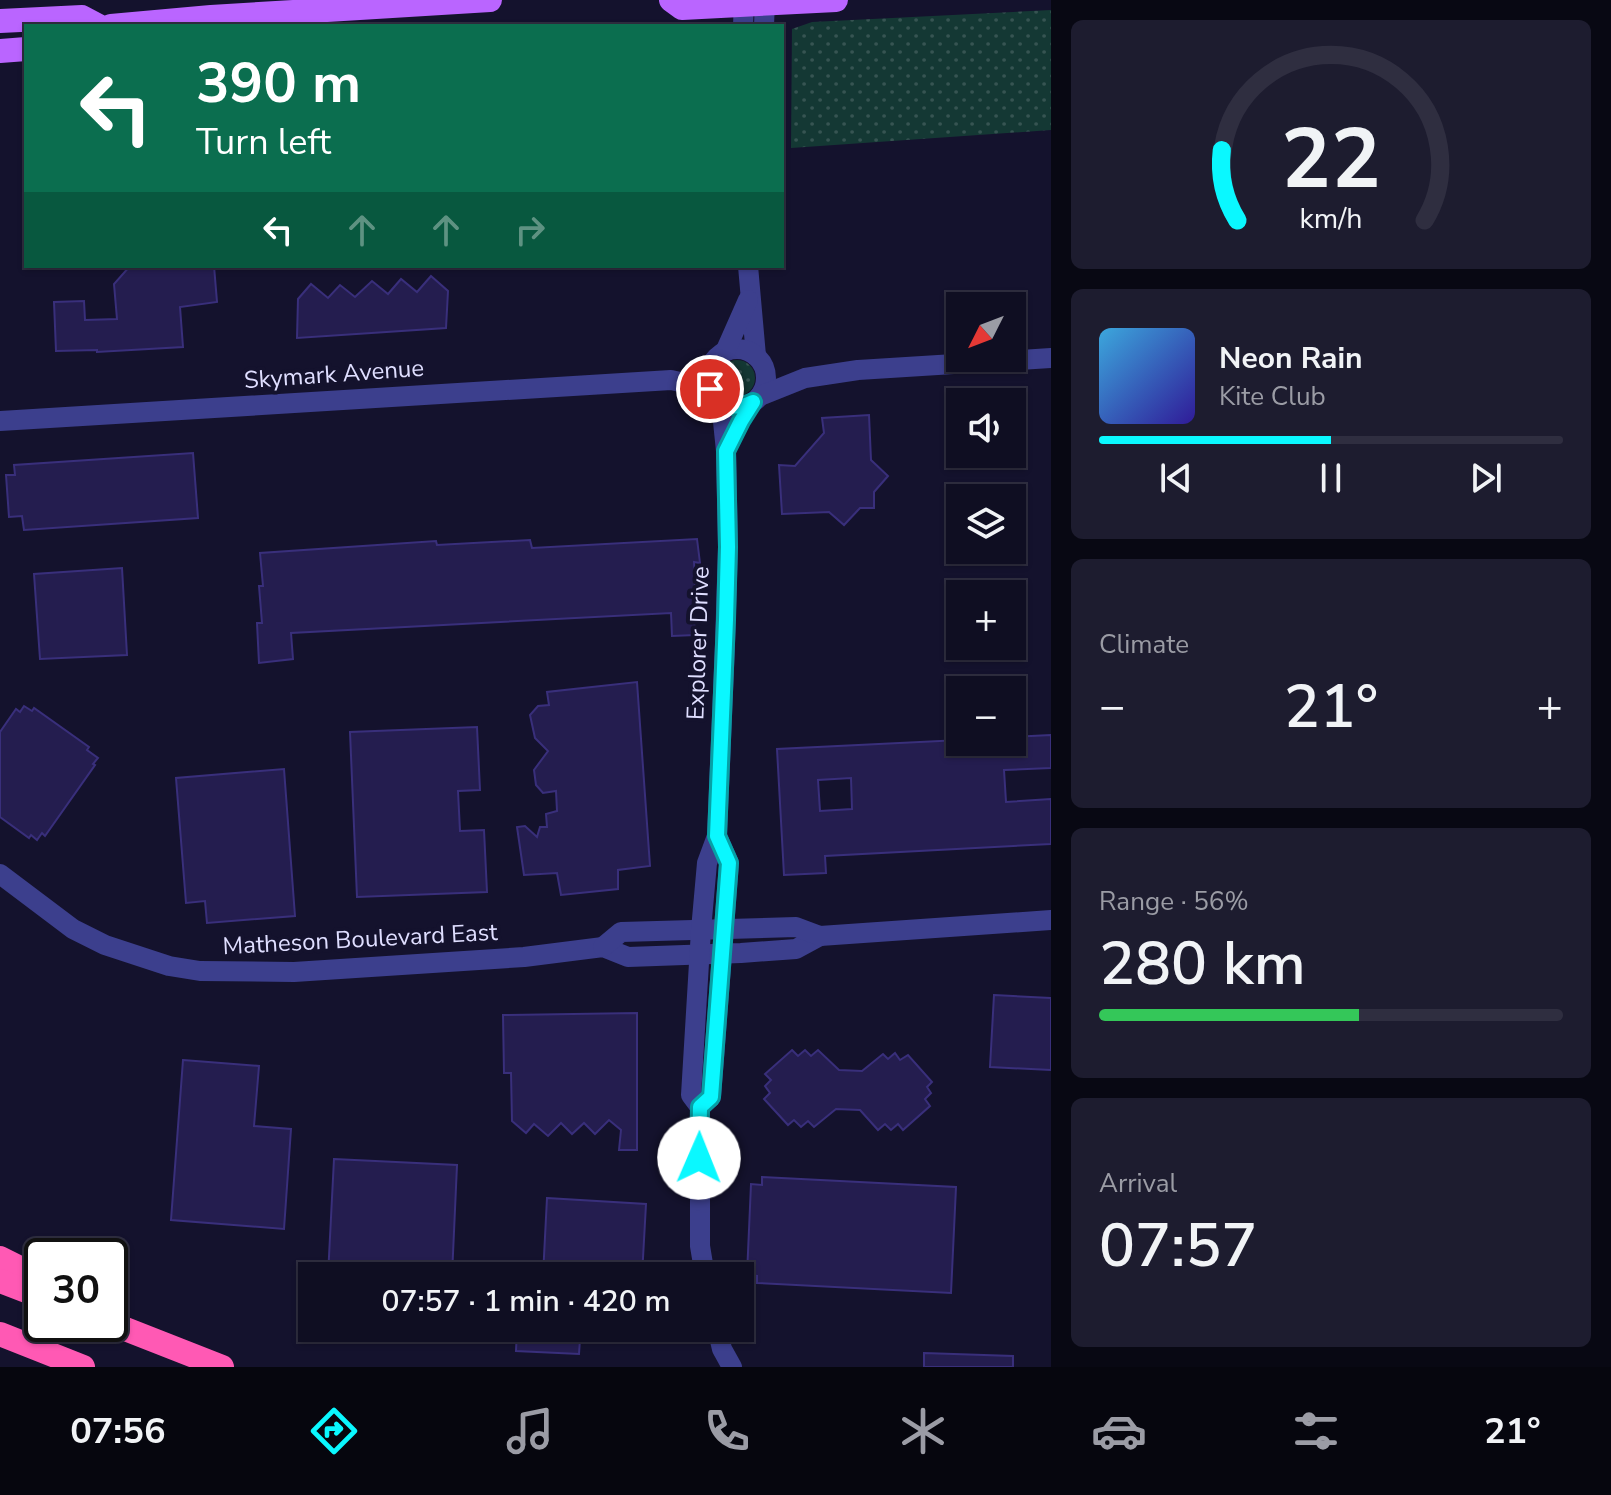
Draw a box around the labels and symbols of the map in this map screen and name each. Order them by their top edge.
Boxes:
north arrow [946,292,1026,372]
street label: Skymark Avenue [243,352,425,396]
pin [676,355,744,423]
street label: Explorer Drive [679,566,717,720]
street label: Matheson Boulevard East [222,916,499,962]
position arrow [657,1116,741,1200]
speed limit sign: 30 [24,1238,128,1342]

